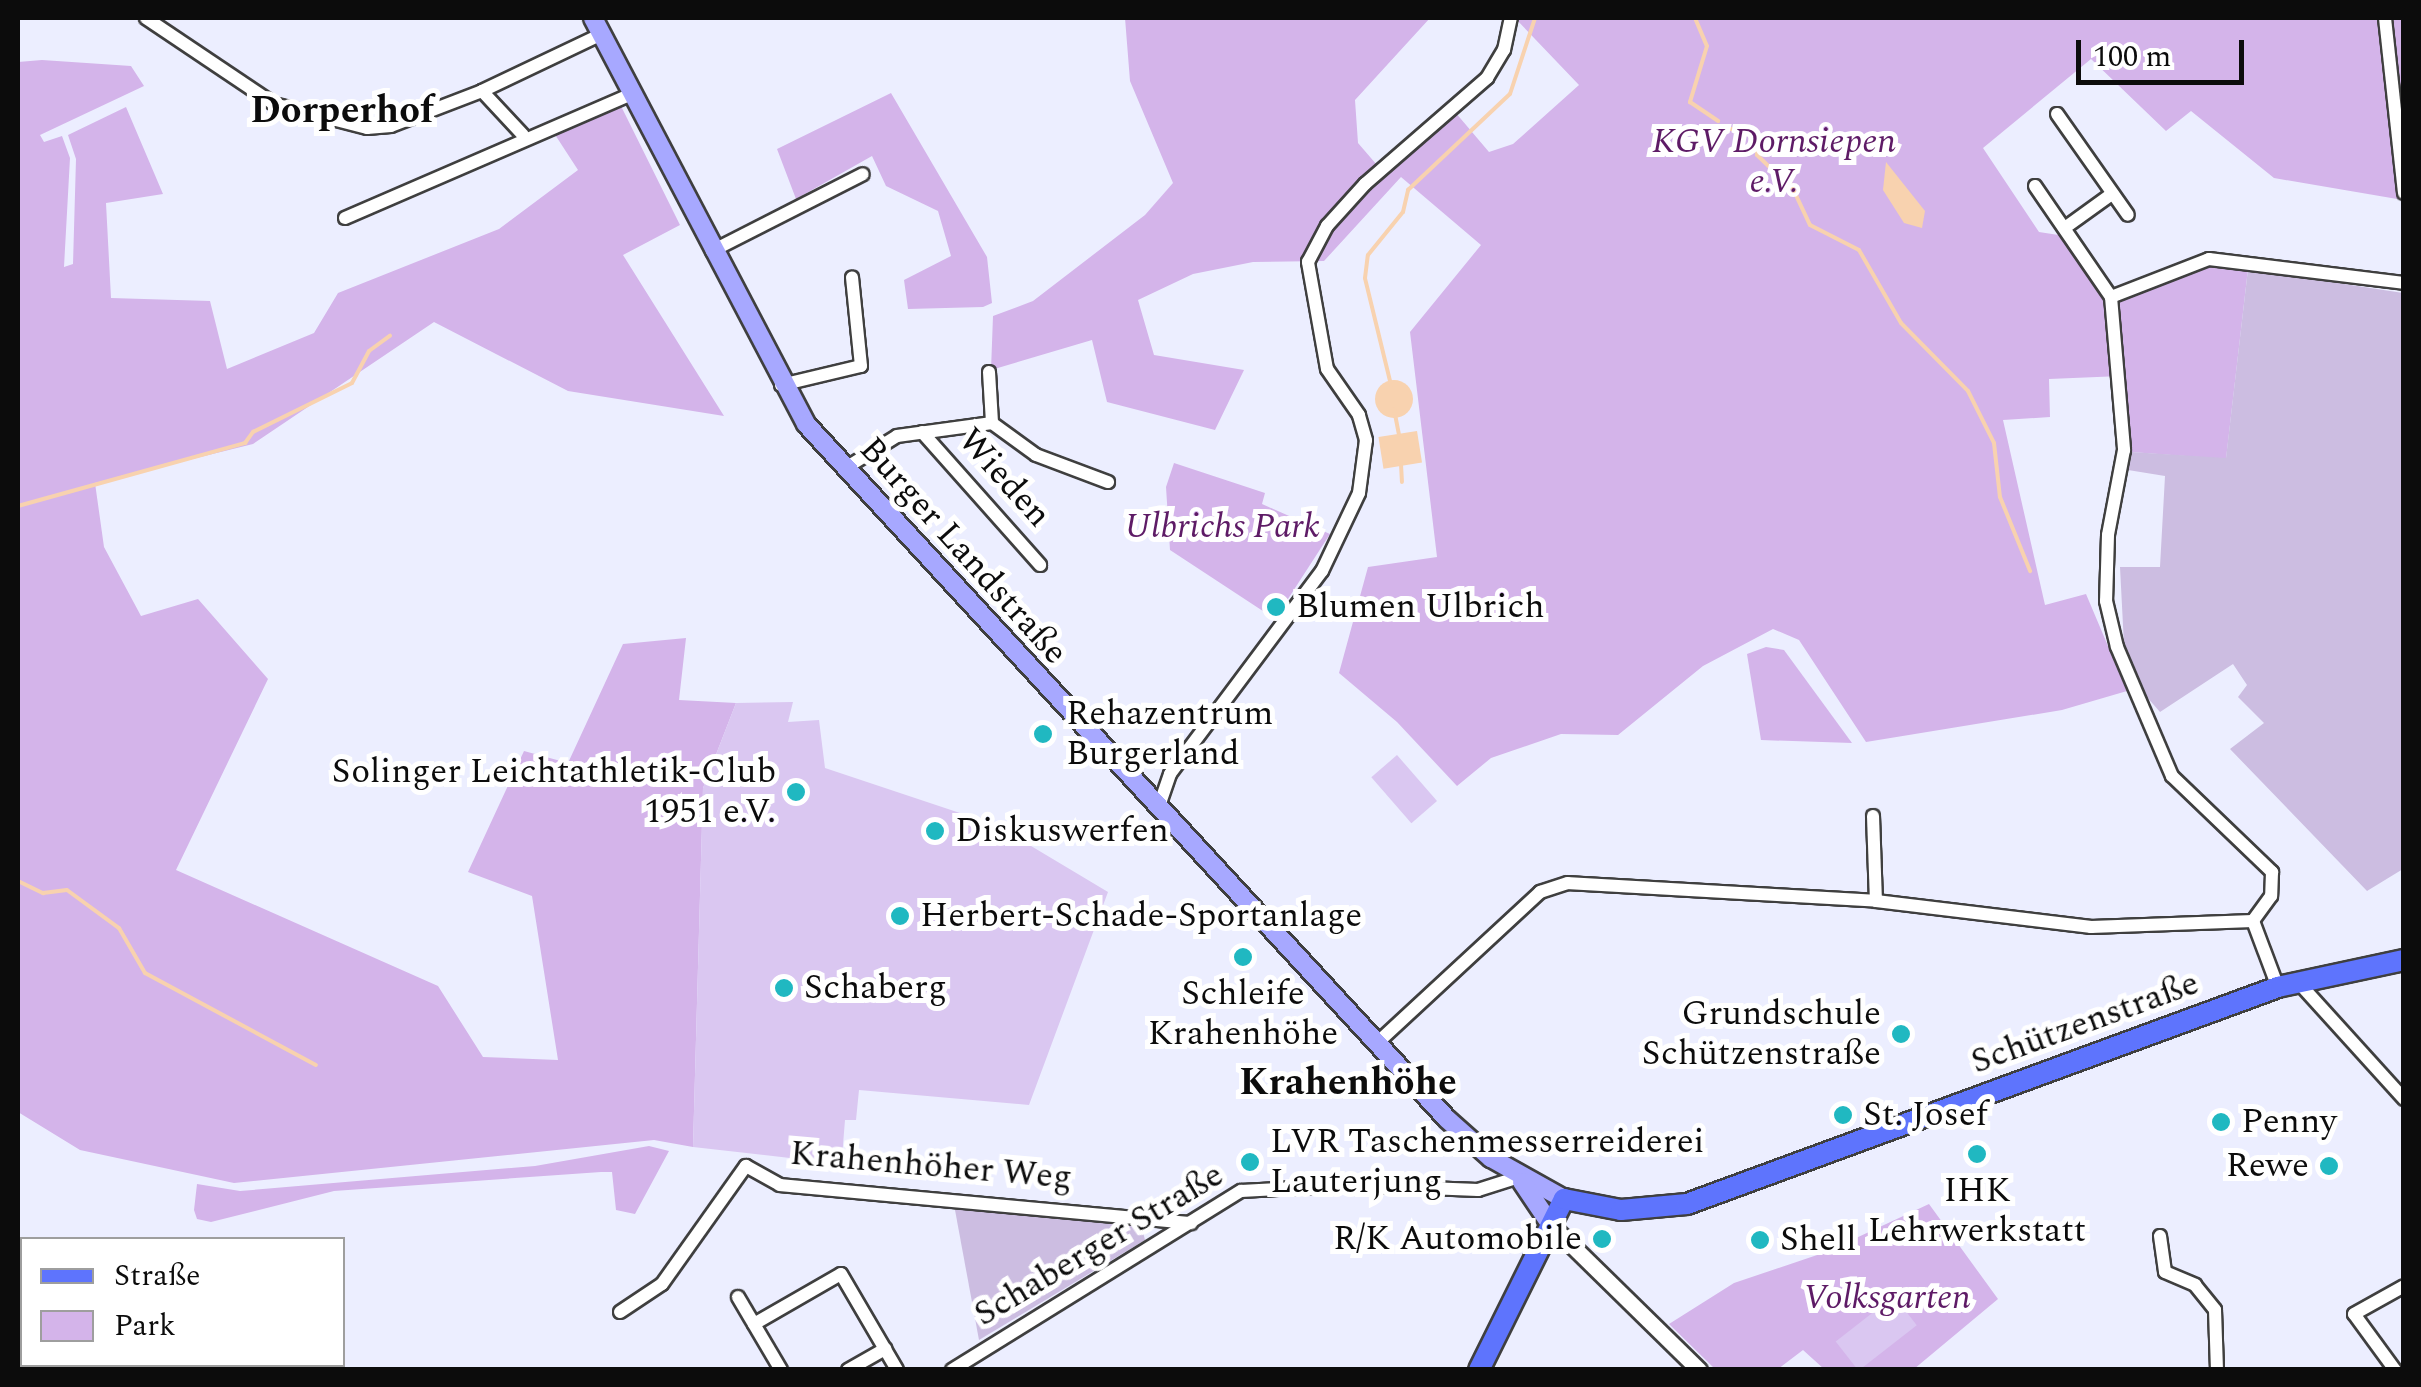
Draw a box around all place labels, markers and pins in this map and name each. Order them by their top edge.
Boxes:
place label: Blumen Ulbrich [1296,586,1545,628]
marker: Blumen Ulbrich [1265,596,1287,618]
place label: Rehazentrum Burgerland [1066,693,1273,775]
marker: Rehazentrum Burgerland [1030,721,1056,747]
place label: Solinger Leichtathletik-Club 1951 e.V. [332,751,776,833]
marker: Solinger Leichtathletik-Club 1951 e.V. [785,781,807,803]
place label: Diskuswerfen [955,810,1169,852]
marker: Diskuswerfen [924,820,946,842]
place label: Herbert-Schade-Sportanlage [920,895,1362,937]
marker: Herbert-Schade-Sportanlage [889,905,911,927]
marker: Schleife Krahenhöhe [1232,946,1254,968]
place label: Schaberg [804,967,947,1009]
place label: Schleife Krahenhöhe [1148,973,1338,1055]
marker: Schaberg [773,977,795,999]
place label: Grundschule Schützenstraße [1642,993,1881,1075]
marker: Grundschule Schützenstraße [1890,1023,1912,1045]
place label: St. Josef [1863,1094,1988,1136]
place label: Penny [2241,1101,2337,1143]
marker: St. Josef [1832,1104,1854,1126]
marker: Penny [2210,1111,2232,1133]
place label: LVR Taschenmesserreiderei Lauterjung [1270,1121,1705,1203]
marker: IHK Lehrwerkstatt [1966,1143,1988,1165]
place label: Rewe [2226,1145,2309,1187]
marker: LVR Taschenmesserreiderei Lauterjung [1239,1151,1261,1173]
marker: Rewe [2318,1155,2340,1177]
place label: IHK Lehrwerkstatt [1868,1170,2086,1252]
place label: R/K Automobile [1333,1218,1582,1260]
place label: Shell [1780,1219,1856,1261]
marker: R/K Automobile [1591,1228,1613,1250]
marker: Shell [1749,1229,1771,1251]

